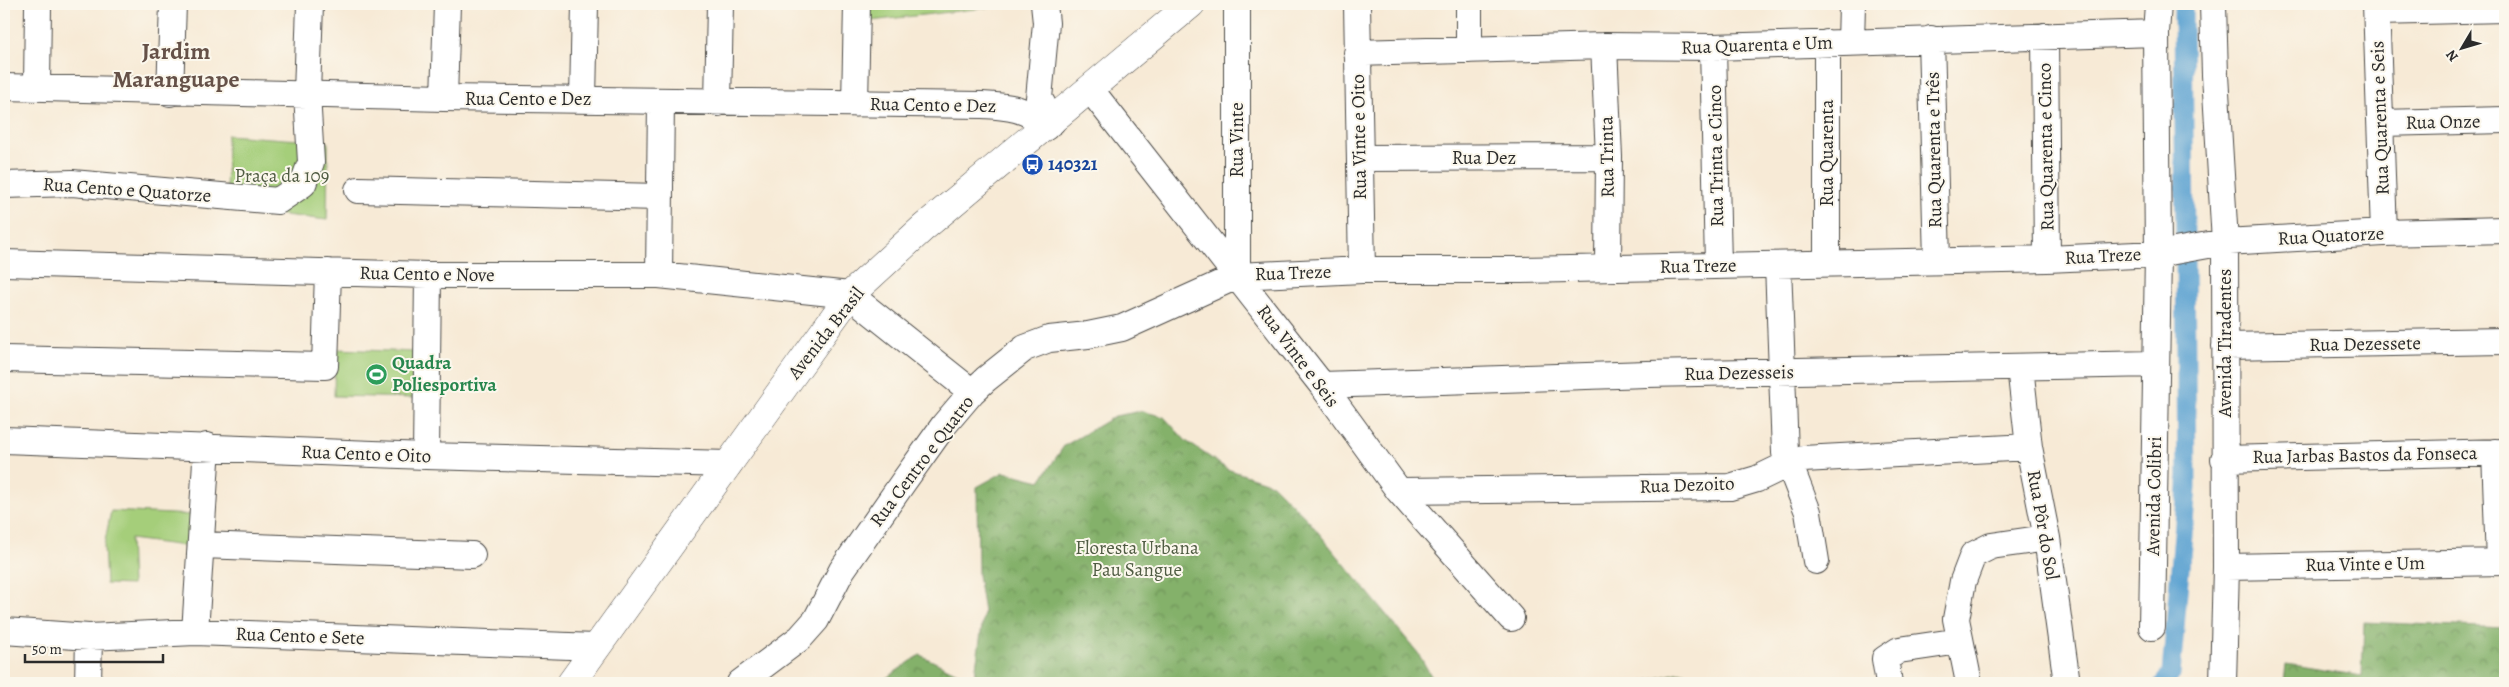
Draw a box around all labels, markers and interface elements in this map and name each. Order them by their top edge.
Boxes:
north arrow [2436,22,2486,72]
street label: Rua Quarenta e Um [1681,29,1834,61]
district label: Jardim Maranguape [112,35,240,95]
street label: Rua Quarenta e Seis [2364,40,2396,196]
text: N [2442,46,2463,66]
street label: Rua Quarenta e Cinco [2032,63,2060,231]
street label: Rua Quarenta e Três [1920,72,1948,228]
street label: Rua Vinte e Oito [1345,74,1373,200]
street label: Rua Trinta e Cinco [1702,85,1730,227]
street label: Rua Cento e Dez [465,86,591,112]
street label: Rua Cento e Dez [869,91,997,119]
street label: Rua Quarenta [1814,99,1840,207]
street label: Rua Vinte [1224,102,1250,178]
street label: Rua Onze [2405,108,2481,136]
street label: Rua Trinta [1593,116,1621,198]
street label: Rua Dez [1452,145,1516,171]
place label: 140321 [1048,151,1098,177]
bus stop icon: 140321 [1020,152,1044,176]
park label: Praça da 109 [235,163,329,189]
street label: Rua Cento e Quatorze [42,171,212,209]
street label: Rua Quatorze [2277,220,2385,252]
street label: Rua Treze [2064,241,2142,271]
street label: Rua Treze [1659,252,1737,280]
street label: Rua Treze [1254,259,1332,287]
street label: Rua Cento e Nove [359,260,495,288]
street label: Avenida Tiradentes [2212,269,2238,418]
street label: Avenida Brasil [781,281,871,385]
street label: Rua Vinte e Seis [1251,299,1345,413]
street label: Rua Dezessete [2309,330,2421,358]
place label: Quadra Poliesportiva [392,350,497,398]
street label: Rua Dezesseis [1684,359,1794,387]
sports icon: Quadra Poliesportiva [364,362,388,386]
street label: Rua Centro e Quatro [864,390,980,532]
street label: Avenida Colibri [2140,436,2168,557]
street label: Rua Cento e Oito [300,439,432,469]
street label: Rua Jarbas Bastos da Fonseca [2252,440,2478,470]
street label: Rua Pôr do Sol [2021,468,2066,582]
street label: Rua Dezoito [1639,470,1735,500]
park label: Floresta Urbana Pau Sangue [1075,535,1199,583]
street label: Rua Vinte e Um [2305,550,2425,578]
street label: Rua Cento e Sete [235,621,365,651]
scale bar [25,632,162,664]
text: 50 m [32,639,62,659]

